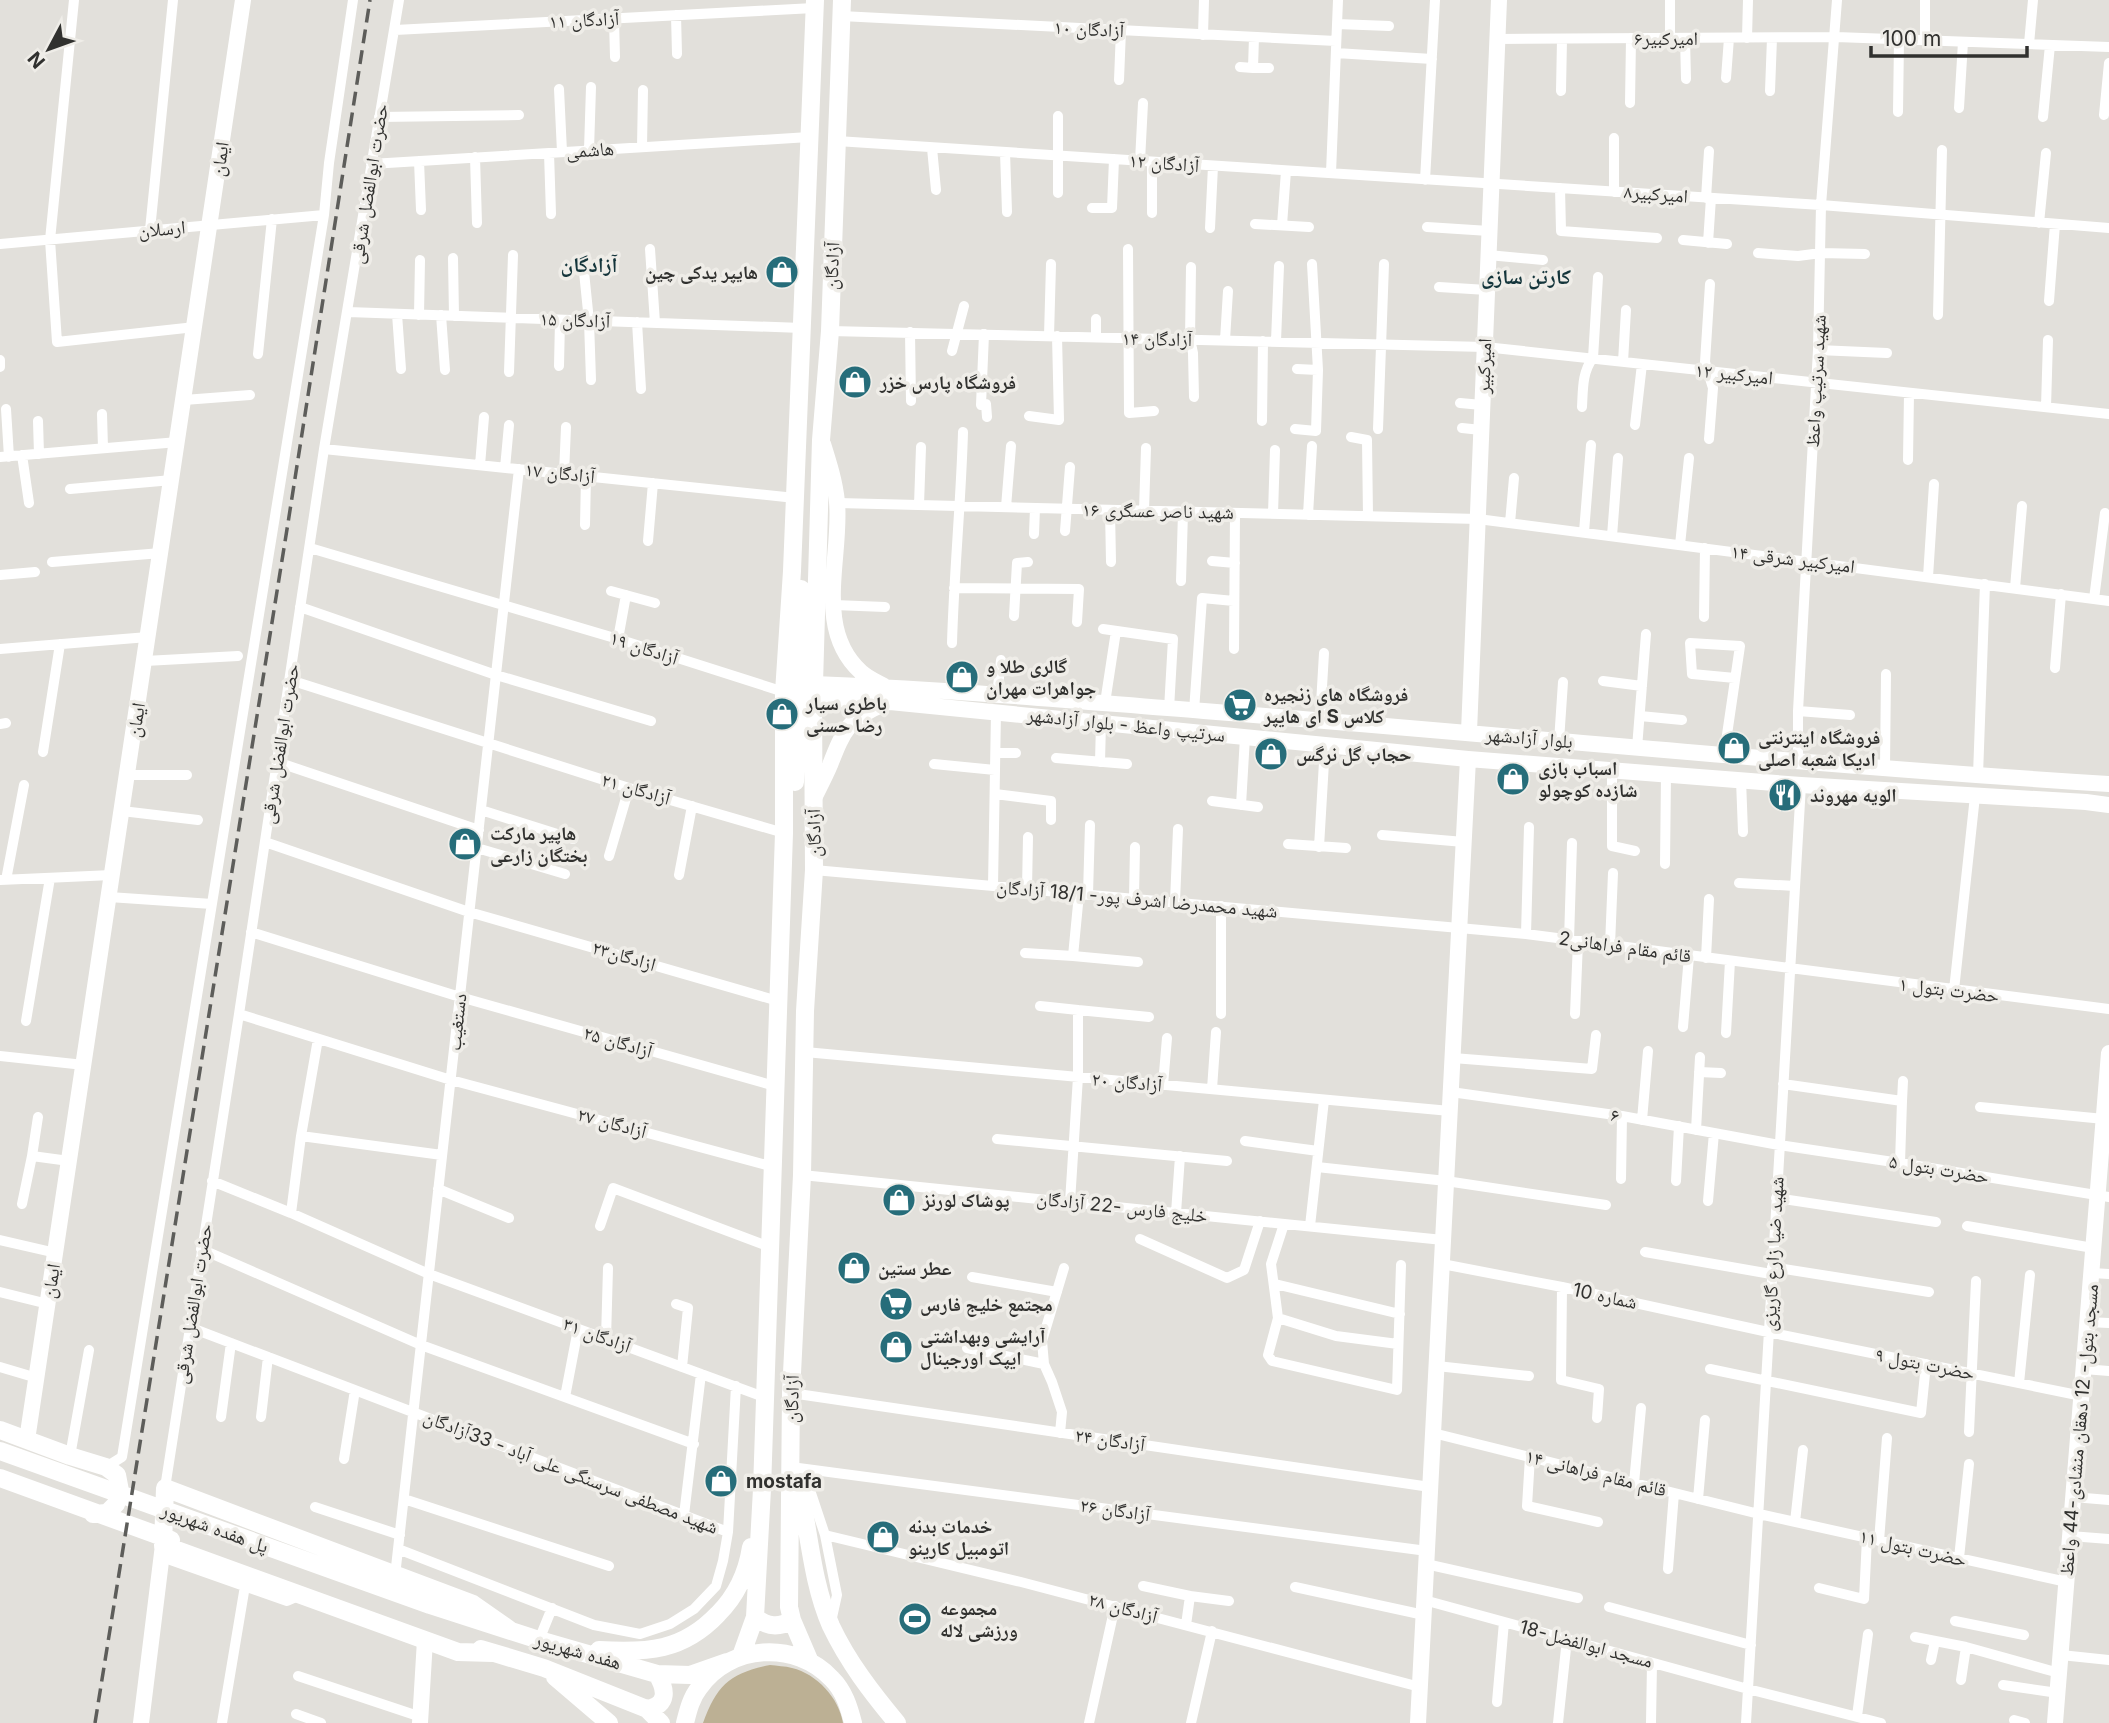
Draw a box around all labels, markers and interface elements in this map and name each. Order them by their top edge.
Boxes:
street label: ۱۱ آزادگان [548,7,621,33]
north arrow [14,14,84,84]
scale bar [1871,14,2027,58]
street label: ۱۰ آزادگان [1053,16,1126,42]
text: 100 m [1882,26,1941,51]
street label: امیرکبیر۶ [1634,27,1698,50]
text: N [23,47,50,73]
street label: حضرت ابوالفضل شرقی [345,102,393,266]
street label: هاشمی [565,137,615,163]
street label: ایمان [206,140,234,178]
street label: ۱۲ آزادگان [1128,149,1201,177]
street label: امیرکبیر۸ [1623,180,1689,208]
street label: ارسلان [138,215,186,243]
street label: آزادگان [820,240,844,290]
district label: آزادگان [560,252,618,277]
shop icon: هایپر یدکی چین [763,253,801,291]
place label: هایپر یدکی چین [645,261,758,284]
district label: کارتن سازی [1481,264,1571,290]
street label: ۱۵ آزادگان [539,307,612,333]
street label: شهید سرتیپ واعظ [1801,314,1831,448]
street label: ۱۴ آزادگان [1122,327,1194,351]
street label: امیرکبیر [1472,338,1496,395]
street label: امیرکبیر ۱۲ [1694,358,1774,390]
shop icon: فروشگاه پارس خزر [836,363,874,401]
place label: فروشگاه پارس خزر [879,371,1016,394]
street label: ۱۷ آزادگان [524,458,597,488]
street label: ۱۶ شهید ناصر عسگری [1082,498,1234,524]
street label: ۱۴ امیرکبیر شرقی [1730,540,1856,578]
street label: ۱۹ آزادگان [607,626,682,670]
place label: گالری طلا و جواهرات مهران [986,655,1096,700]
shop icon: گالری طلا و جواهرات مهران [943,658,981,696]
street label: حضرت ابوالفضل شرقی [256,662,304,826]
place label: فروشگاه های زنجیره ای هایپر S کلاس [1263,683,1408,728]
supermarket icon: فروشگاه های زنجیره ای هایپر S کلاس [1221,686,1259,724]
place label: باطری سیار رضا حسنی [805,692,887,737]
shop icon: باطری سیار رضا حسنی [763,695,801,733]
street label: ایمان [122,701,150,739]
street label: سرتیپ واعظ - بلوار آزادشهر [1025,703,1226,747]
street label: بلوار آزادشهر [1483,723,1574,753]
place label: فروشگاه اینترنتی ادیکا شعبه اصلی [1758,726,1880,771]
shop icon: فروشگاه اینترنتی ادیکا شعبه اصلی [1715,729,1753,767]
shop icon: حجاب گل نرگس [1252,735,1290,773]
place label: حجاب گل نرگس [1296,743,1412,766]
place label: اسباب بازی شازده کوچولو [1538,757,1637,802]
shop icon: اسباب بازی شازده کوچولو [1494,760,1532,798]
street label: ۲۱ آزادگان [599,768,674,810]
restaurant icon: الویه مهروند [1766,776,1804,814]
place label: الویه مهروند [1810,784,1897,807]
street label: آزادگان [802,808,826,857]
place label: هاپیر مارکت بختگان زارعی [490,822,588,867]
shop icon: هاپیر مارکت بختگان زارعی [446,825,484,863]
street label: شهید محمدرضا اشرف پور- 18/1 آزادگان [996,875,1278,923]
street label: 2قائم مقام فراهانی [1557,926,1693,970]
street label: ۲۳ازادگان [590,936,658,976]
street label: حضرت بتول ۱ [1898,972,2000,1008]
street label: دستغیب [443,992,471,1052]
street label: ۲۵ آزادگان [581,1021,656,1063]
street label: ۲۰ آزادگان [1091,1067,1164,1097]
street label: ۲۷ آزادگان [575,1103,650,1144]
street label: ۶ [1609,1103,1621,1127]
street label: حضرت بتول ۵ [1887,1150,1991,1188]
street label: شهید ضیا زارع گاریزی [1757,1176,1789,1332]
shop icon: پوشاک لورنز [880,1181,918,1219]
street label: خلیج فارس -22 آزادگان [1035,1187,1209,1228]
place label: پوشاک لورنز [922,1189,1010,1212]
street label: حضرت ابوالفضل شرقی [169,1222,217,1386]
shop icon: عطر ستین [835,1249,873,1287]
place label: عطر ستین [878,1257,952,1280]
street label: ایمان [37,1262,65,1300]
street label: شماره 10 [1571,1278,1639,1314]
street label: مسجد بتول- 12 دهقان منشادی-44 واعظ [2055,1283,2103,1577]
supermarket icon: مجتمع خلیج فارس [877,1285,915,1323]
place label: مجتمع خلیج فارس [920,1293,1053,1317]
street label: ۳۱ آزادگان [560,1312,635,1358]
place label: آرایشی وبهداشتی ایپک اورجینال [920,1325,1046,1370]
shop icon: آرایشی وبهداشتی ایپک اورجینال [877,1328,915,1366]
street label: حضرت بتول ۹ [1873,1343,1977,1385]
street label: آزادگان [780,1374,804,1423]
street label: شهید مصطفی سرسنگی علی آباد - 33آزادگان [421,1405,721,1539]
street label: ۲۴ آزادگان [1074,1424,1148,1456]
street label: ۱۴ قائم مقام فراهانی [1523,1444,1669,1504]
shop icon: mostafa [702,1462,740,1500]
place label: mostafa [746,1470,822,1493]
street label: ۲۶ آزادگان [1079,1494,1153,1526]
street label: پل هفده شهریور [157,1498,272,1558]
place label: خدمات بدنه اتومبیل کارینو [908,1515,1009,1560]
shop icon: خدمات بدنه اتومبیل کارینو [864,1518,902,1556]
street label: حضرت بتول ۱۱ [1857,1525,1969,1571]
street label: ۲۸ آزادگان [1086,1588,1161,1629]
place label: مجموعه ورزشی لاله [940,1597,1018,1642]
sports icon: مجموعه ورزشی لاله [896,1600,934,1638]
street label: مسجد ابوالفضل-18 [1517,1615,1655,1673]
street label: هفده شهریور [531,1627,624,1674]

